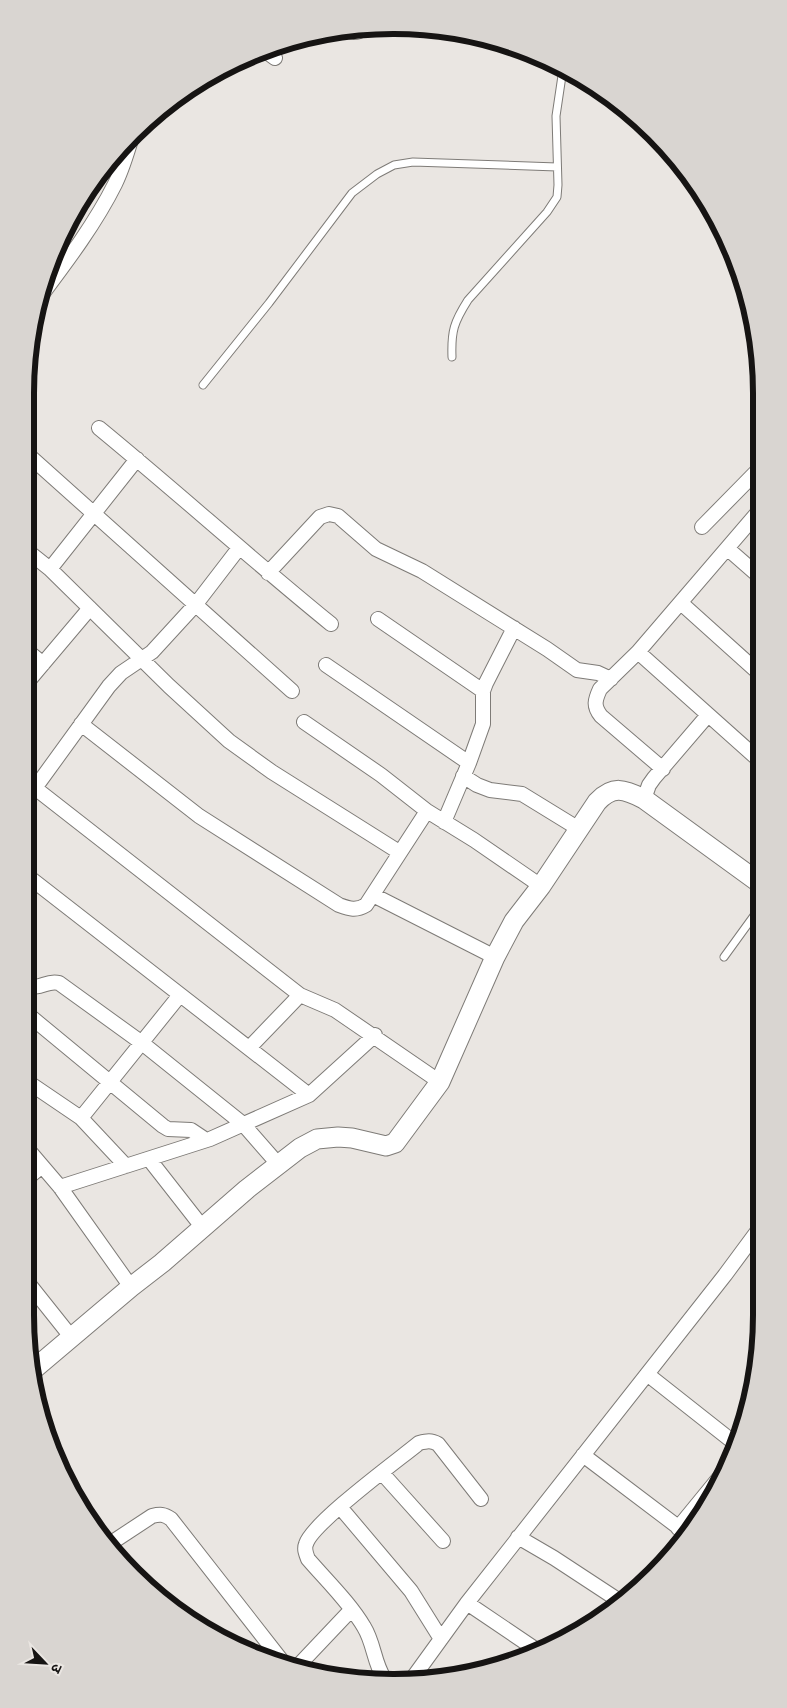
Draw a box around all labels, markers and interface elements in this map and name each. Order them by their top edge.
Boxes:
north arrow [20,1638,70,1688]
text: उ [47,1661,66,1676]

